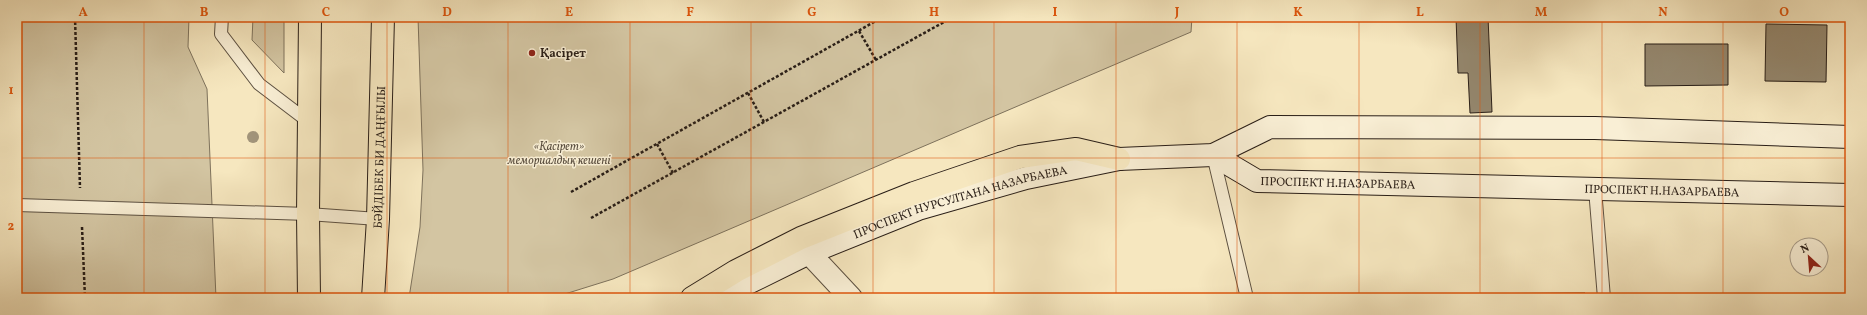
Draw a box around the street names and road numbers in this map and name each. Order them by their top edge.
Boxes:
street label: БӘЙДІБЕК БИ ДАҢҒЫЛЫ [370,86,390,229]
street label: ПРОСПЕКТ НУРСУЛТАНА НАЗАРБАЕВА [851,163,1069,243]
street label: ПРОСПЕКТ Н.НАЗАРБАЕВА [1260,174,1416,194]
street label: ПРОСПЕКТ Н.НАЗАРБАЕВА [1584,182,1740,201]

